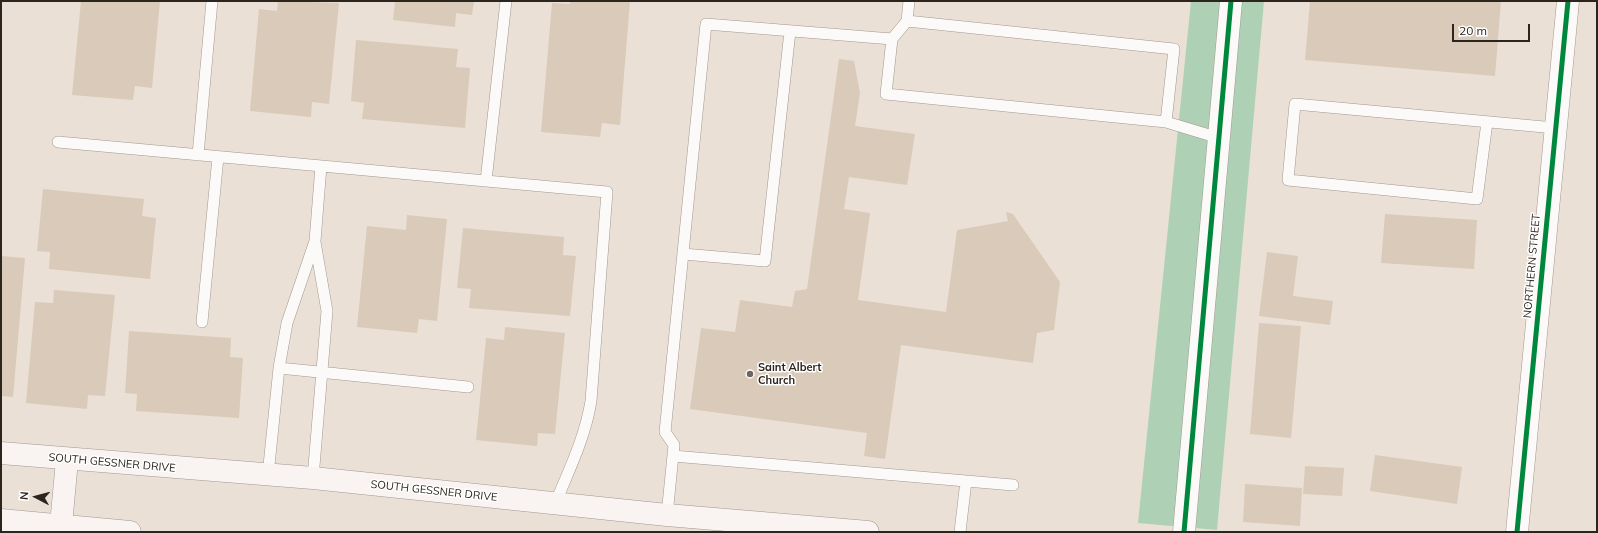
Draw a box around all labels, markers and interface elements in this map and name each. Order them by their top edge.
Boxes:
scale bar [1454,16,1532,42]
text: 20 m [1459,23,1487,38]
street label: NORTHERN STREET [1521,213,1543,319]
place label: Saint Albert Church [758,361,821,387]
marker: Saint Albert Church [745,369,755,379]
street label: SOUTH GESSNER DRIVE [48,451,176,475]
north arrow [16,477,56,517]
street label: SOUTH GESSNER DRIVE [370,478,498,504]
text: N [17,491,31,501]

